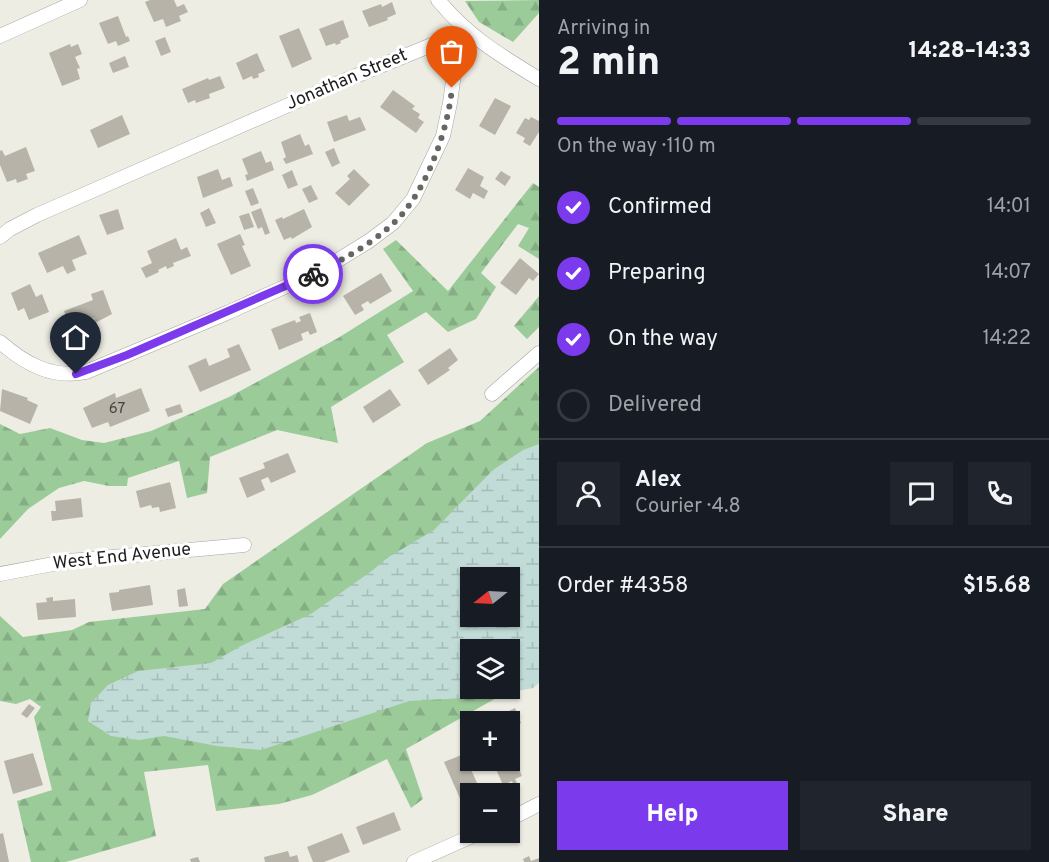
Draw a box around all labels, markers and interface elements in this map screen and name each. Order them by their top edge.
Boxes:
text: Arriving in [557,16,650,42]
pin [426,26,477,88]
icon: bag [435,35,468,68]
text: 14:28–14:33 [908,38,1031,65]
text: 2 min [557,40,660,89]
street label: Jonathan Street [283,44,411,116]
text: On the way · 110 m [557,134,716,160]
icon: check [557,191,590,224]
text: Confirmed [608,194,712,221]
text: 14:01 [987,194,1031,220]
courier [283,244,343,304]
icon: check [557,257,590,290]
icon: bike [297,258,330,291]
text: Preparing [608,260,706,287]
text: 14:07 [984,260,1031,286]
pin [50,312,101,374]
icon: home [59,321,92,354]
icon: check [557,323,590,356]
text: On the way [608,326,718,353]
text: 14:22 [983,326,1031,352]
text: Delivered [608,392,702,419]
house number: 67 [109,400,125,419]
button: person [557,462,620,525]
button: chat [890,462,953,525]
button: phone [968,462,1031,525]
text: Alex [635,467,682,494]
text: Courier · 4.8 [635,494,741,520]
street label: West End Avenue [52,538,192,576]
north arrow [460,567,520,627]
map controls [460,567,520,843]
text: Order #4358 [557,573,688,600]
text: $15.68 [963,573,1031,600]
button: layers [460,639,520,699]
button: + [460,711,520,771]
button: Help [557,781,788,850]
button: Share [800,781,1031,850]
button: − [460,783,520,843]

